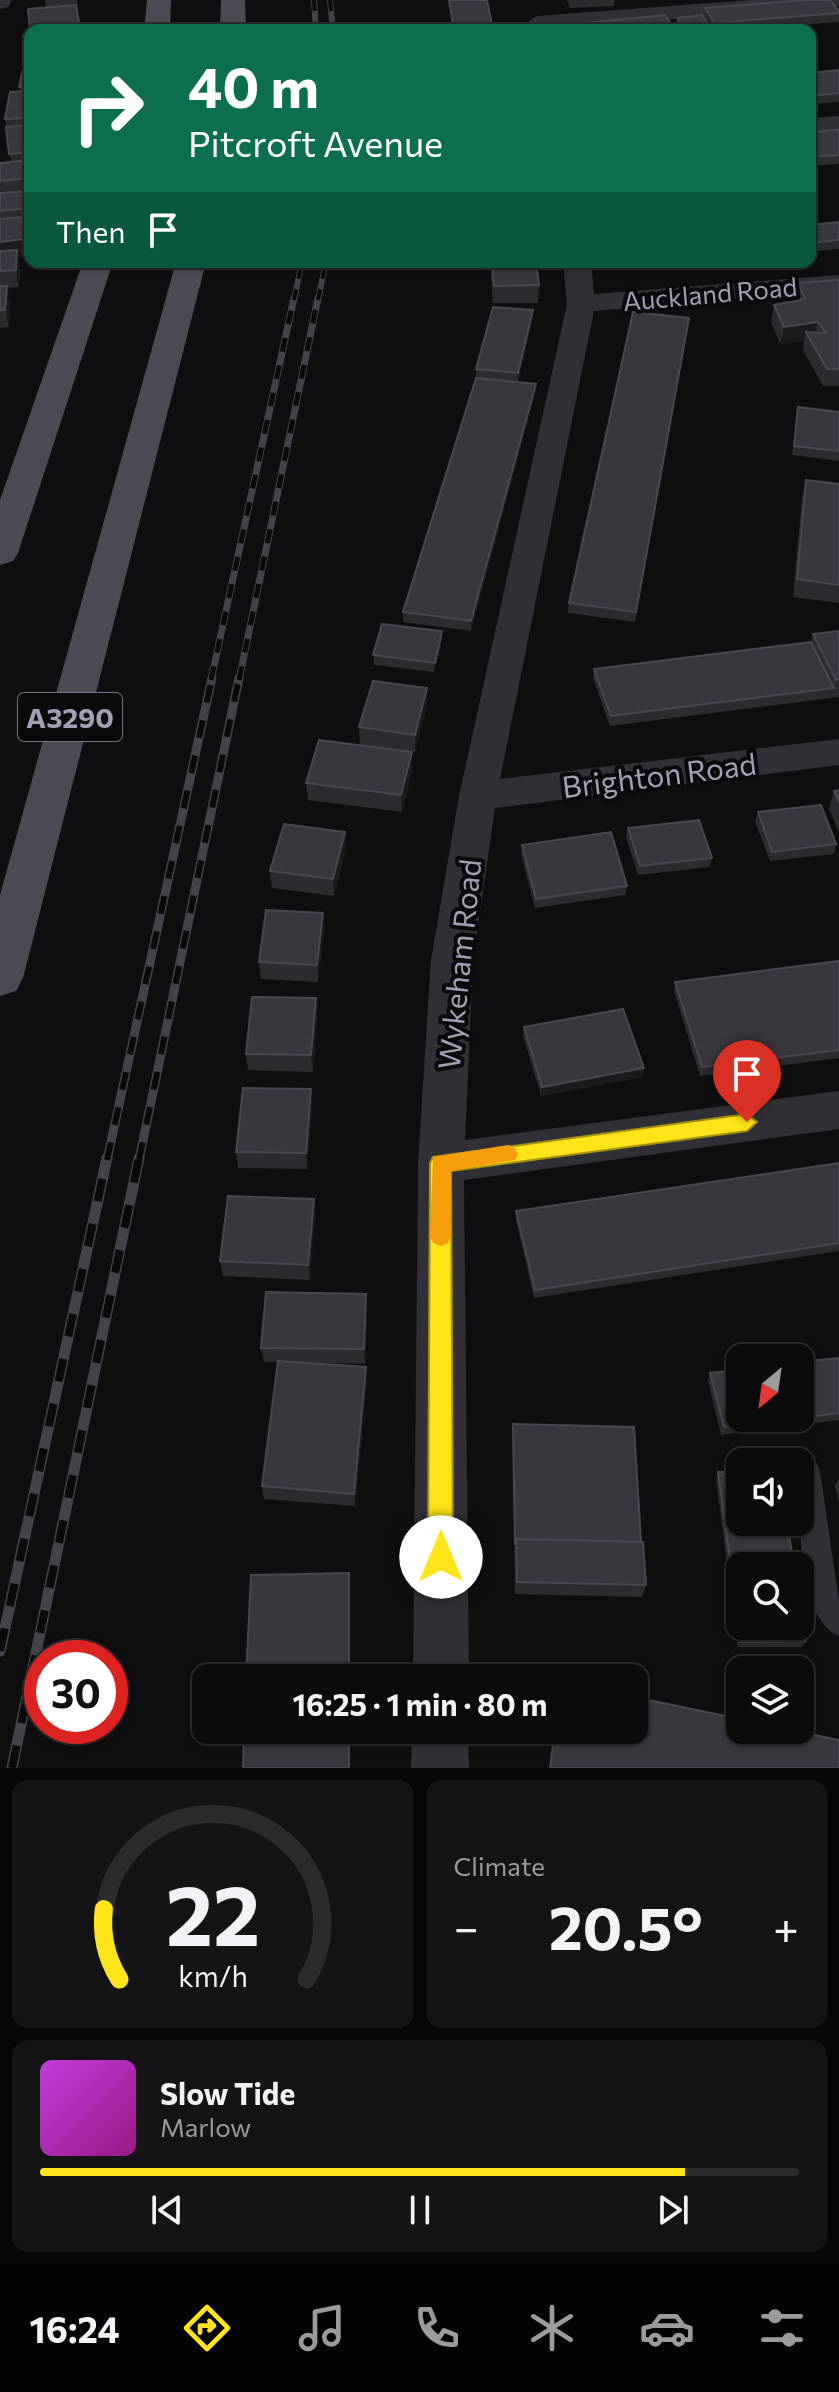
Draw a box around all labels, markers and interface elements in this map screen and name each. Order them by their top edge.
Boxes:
text: 40 m [188,51,319,120]
icon: right [56,56,160,160]
text: Pitcroft Avenue [188,120,443,164]
icon: arrive [141,208,185,252]
text: Then [56,212,125,249]
street label: Auckland Road [621,270,799,316]
road number: A3290 [18,693,122,741]
street label: Brighton Road [560,744,758,804]
street label: Wykeham Road [429,857,487,1071]
pin [713,1040,781,1122]
icon: arrive [725,1052,769,1096]
north arrow [726,1344,814,1432]
map controls [726,1344,814,1744]
button: sound [726,1448,814,1536]
position arrow [399,1515,483,1599]
button: search [726,1552,814,1640]
speed limit sign: 30 [24,1640,128,1744]
button: layers [726,1656,814,1744]
text: 16:25 · 1 min · 80 m [293,1685,547,1722]
text: Climate [454,1850,545,1881]
text: 22 [165,1861,260,1963]
text: 20.5° [549,1889,703,1962]
text: − [454,1899,479,1953]
text: + [773,1899,799,1953]
text: km/h [178,1958,248,1993]
text: Slow Tide [160,2074,295,2111]
text: Marlow [160,2111,251,2142]
icon: previous [145,2188,189,2232]
icon: pause [398,2188,442,2232]
icon: next [651,2188,695,2232]
icon: directions [179,2300,235,2356]
icon: music [294,2300,350,2356]
icon: phone [409,2300,465,2356]
icon: climate [524,2300,580,2356]
icon: car [639,2300,695,2356]
icon: filters [754,2300,810,2356]
text: 16:24 [29,2306,120,2350]

